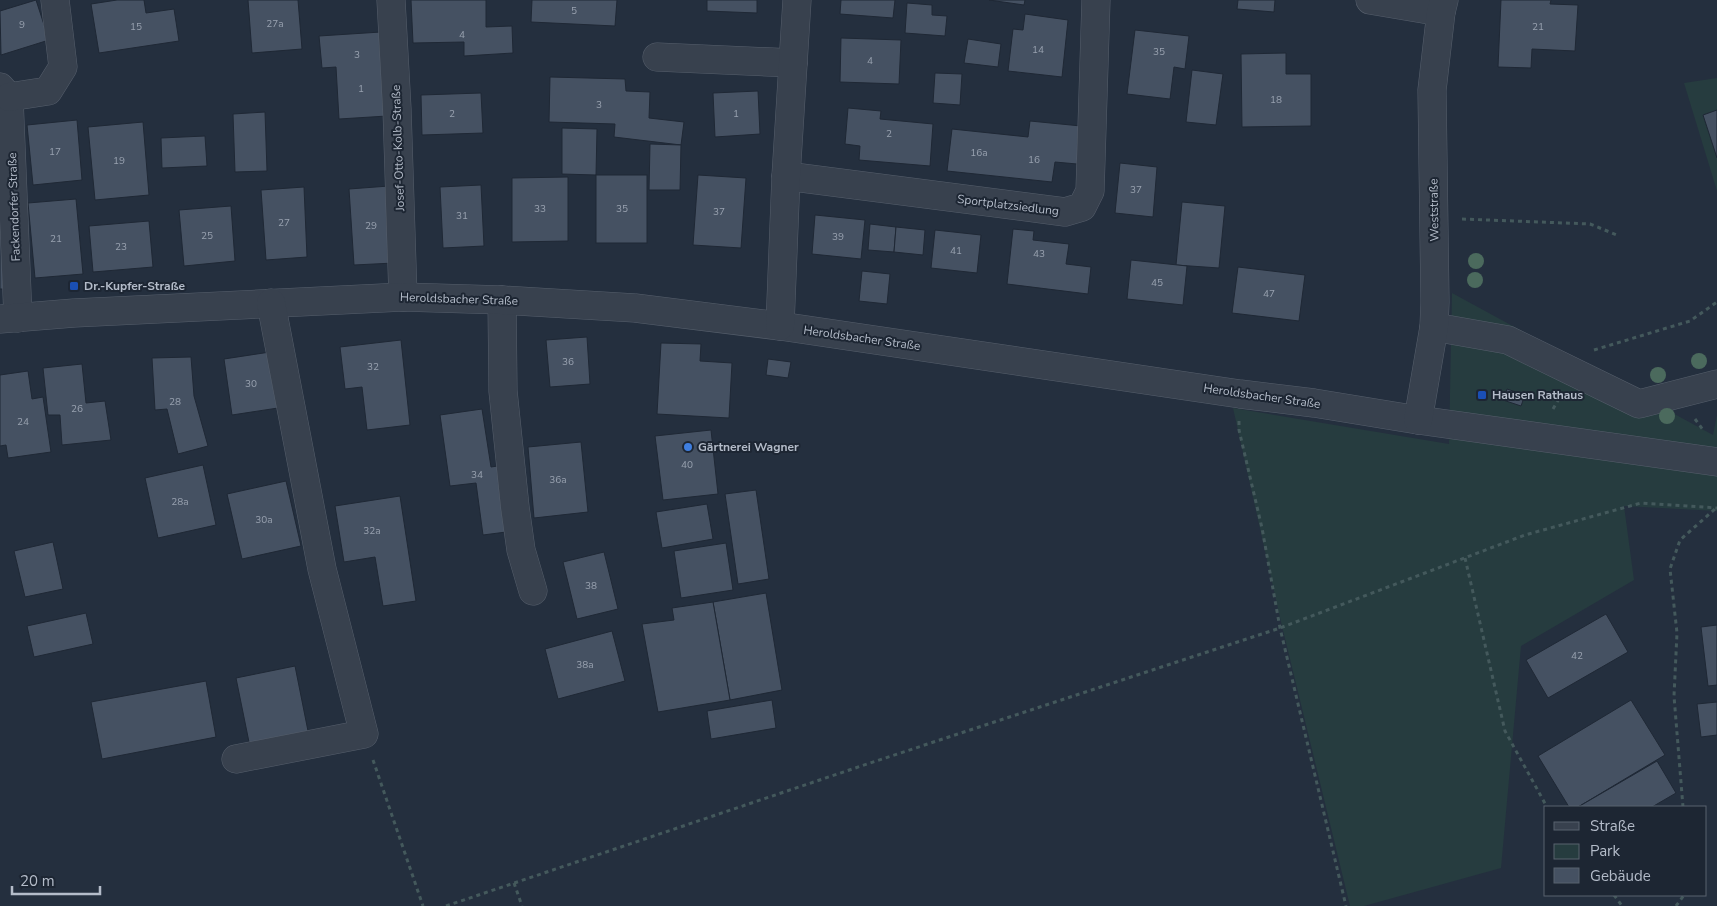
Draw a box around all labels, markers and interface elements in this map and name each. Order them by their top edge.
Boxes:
house number: 5 [571,4,577,18]
house number: 27a [266,17,284,31]
house number: 9 [19,18,25,32]
house number: 15 [130,20,142,34]
house number: 21 [1532,20,1544,34]
house number: 4 [459,28,465,42]
house number: 14 [1032,43,1044,57]
house number: 35 [1153,45,1165,59]
house number: 3 [354,48,360,62]
house number: 4 [867,54,873,68]
house number: 1 [358,82,364,96]
street label: Josef-Otto-Kolb-Straße [388,84,408,213]
house number: 18 [1270,93,1282,107]
house number: 3 [596,98,602,112]
house number: 2 [449,107,455,121]
house number: 1 [733,107,739,121]
house number: 2 [886,127,892,141]
house number: 17 [49,145,61,159]
house number: 16a [970,146,988,160]
street label: Fackendorfer Straße [4,152,24,262]
house number: 16 [1028,153,1040,167]
house number: 19 [113,154,125,168]
street label: Weststraße [1425,178,1443,242]
house number: 37 [1130,183,1142,197]
street label: Sportplatzsiedlung [956,191,1060,219]
house number: 33 [534,202,546,216]
house number: 35 [616,202,628,216]
house number: 37 [713,205,725,219]
house number: 31 [456,209,468,223]
house number: 27 [278,216,290,230]
house number: 29 [365,219,377,233]
house number: 25 [201,229,213,243]
house number: 39 [832,230,844,244]
house number: 21 [50,232,62,246]
house number: 23 [115,240,127,254]
house number: 41 [950,244,962,258]
house number: 43 [1033,247,1045,261]
house number: 45 [1151,276,1163,290]
place label: Dr.-Kupfer-Straße [84,278,185,294]
marker: Dr.-Kupfer-Straße [68,280,80,292]
house number: 47 [1263,287,1275,301]
street label: Heroldsbacher Straße [400,289,518,309]
street label: Heroldsbacher Straße [802,322,922,354]
house number: 36 [562,355,574,369]
house number: 32 [367,360,379,374]
house number: 30 [245,377,257,391]
street label: Heroldsbacher Straße [1202,380,1322,412]
place label: Hausen Rathaus [1492,387,1583,403]
marker: Hausen Rathaus [1476,389,1488,401]
house number: 28 [169,395,181,409]
house number: 26 [71,402,83,416]
house number: 24 [17,415,29,429]
place label: Gärtnerei Wagner [698,439,799,455]
marker: Gärtnerei Wagner [682,441,694,453]
house number: 40 [681,458,693,472]
house number: 34 [471,468,483,482]
house number: 36a [549,473,567,487]
house number: 28a [171,495,189,509]
house number: 30a [255,513,273,527]
house number: 32a [363,524,381,538]
house number: 38 [585,579,597,593]
house number: 42 [1571,649,1583,663]
house number: 38a [576,658,594,672]
legend [1544,806,1707,896]
text: Straße [1590,816,1635,836]
text: Park [1590,841,1620,861]
scale bar [12,864,100,896]
text: Gebäude [1590,866,1651,886]
text: 20 m [20,871,55,891]

